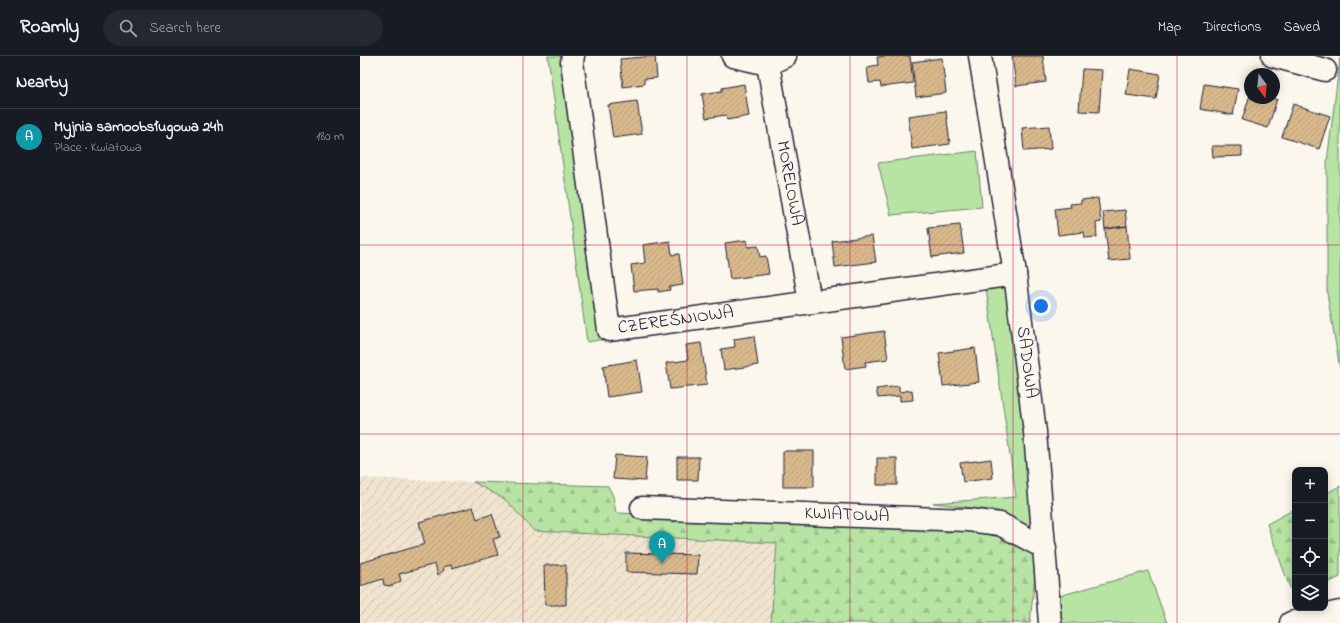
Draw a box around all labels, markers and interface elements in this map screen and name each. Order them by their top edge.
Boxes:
search box [103,10,383,46]
text: Roamly [20,14,79,41]
icon: search [117,17,139,39]
text: Search here [149,17,221,39]
text: Map [1158,17,1181,38]
text: Directions [1203,17,1261,38]
text: Saved [1283,17,1320,38]
north arrow [1244,68,1280,104]
text: Nearby [16,70,68,95]
text: Myjnia samoobsługowa 24h [54,116,223,138]
text: A [25,127,33,146]
text: 180 m [316,127,344,146]
text: Place · Kwiatowa [54,138,142,157]
street label: MORELOWA [769,138,809,228]
your location [1031,296,1051,316]
street label: CZEREŚNIOWA [616,300,735,342]
street label: SADOWA [1009,325,1044,400]
map controls [1292,467,1328,611]
button: + [1292,467,1328,503]
street label: KWIATOWA [804,501,890,530]
button: − [1292,503,1328,539]
pin: A [649,531,675,564]
button: locate [1292,539,1328,575]
button: layers [1292,575,1328,611]

